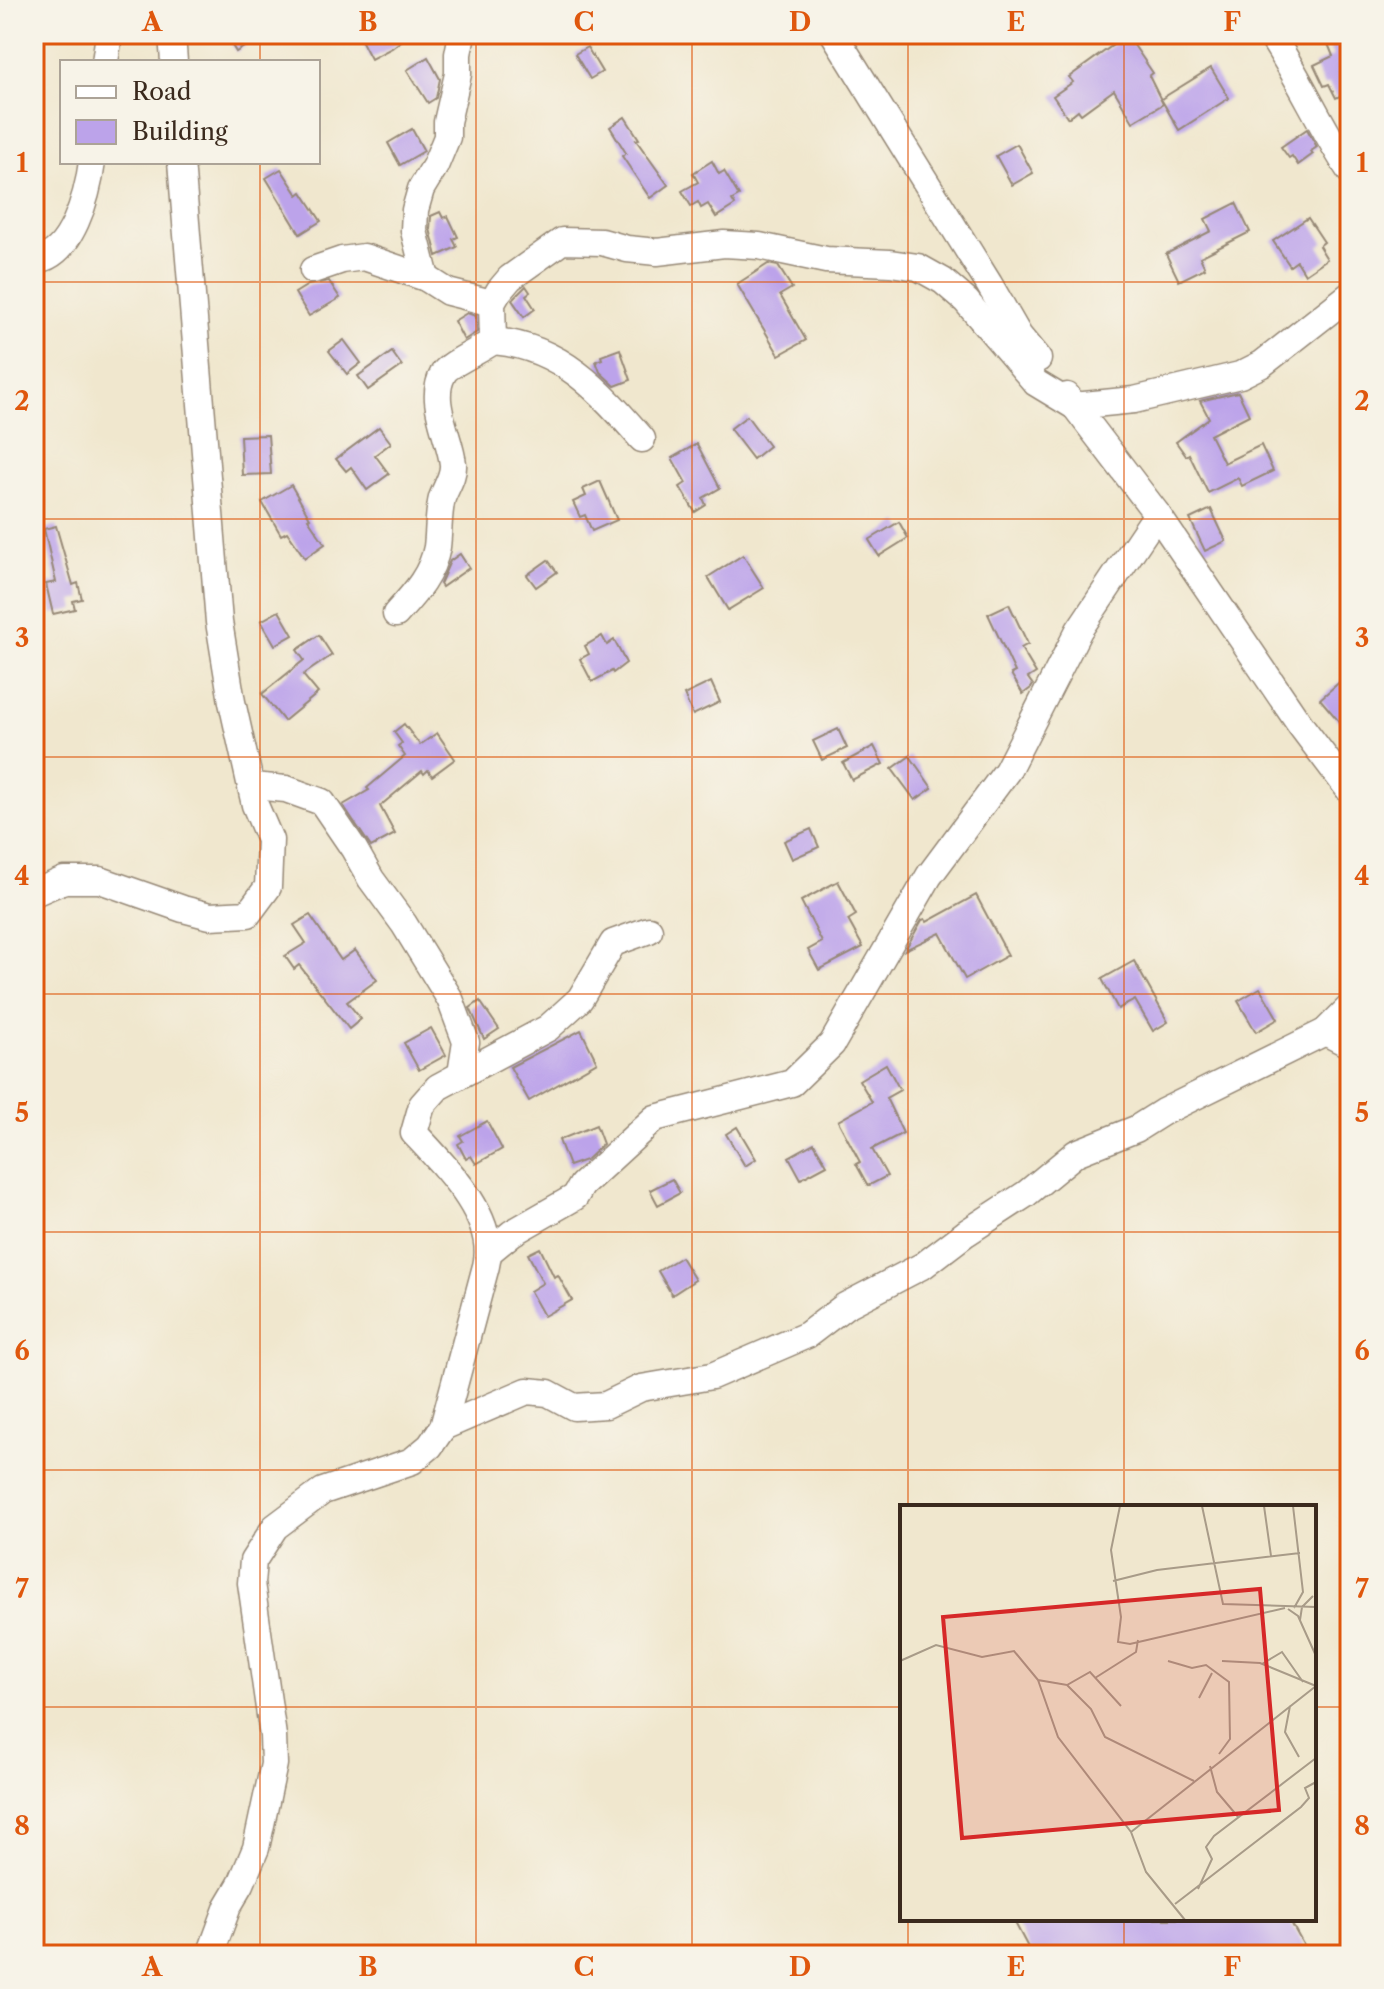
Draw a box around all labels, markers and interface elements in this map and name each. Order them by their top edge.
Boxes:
text: A [141,6,163,38]
text: B [358,6,378,38]
text: C [574,6,594,38]
text: D [789,6,811,38]
text: E [1007,6,1025,38]
text: F [1223,6,1241,38]
legend [60,60,320,164]
text: Road [132,77,192,106]
text: Building [132,117,228,146]
text: 1 [16,147,28,179]
text: 1 [1356,147,1368,179]
text: 2 [14,385,30,417]
text: 2 [1354,385,1370,417]
text: 3 [15,622,29,654]
text: 3 [1355,622,1369,654]
text: 4 [14,860,30,892]
text: 4 [1354,860,1370,892]
text: 5 [15,1097,29,1129]
text: 5 [1355,1097,1369,1129]
text: 6 [14,1335,30,1367]
text: 6 [1354,1335,1370,1367]
inset map [900,1505,1316,1921]
text: 7 [15,1573,29,1605]
text: 7 [1355,1573,1369,1605]
text: 8 [14,1810,30,1842]
text: 8 [1354,1810,1370,1842]
text: A [141,1951,163,1983]
text: B [358,1951,378,1983]
text: C [574,1951,594,1983]
text: D [789,1951,811,1983]
text: E [1007,1951,1025,1983]
text: F [1223,1951,1241,1983]

